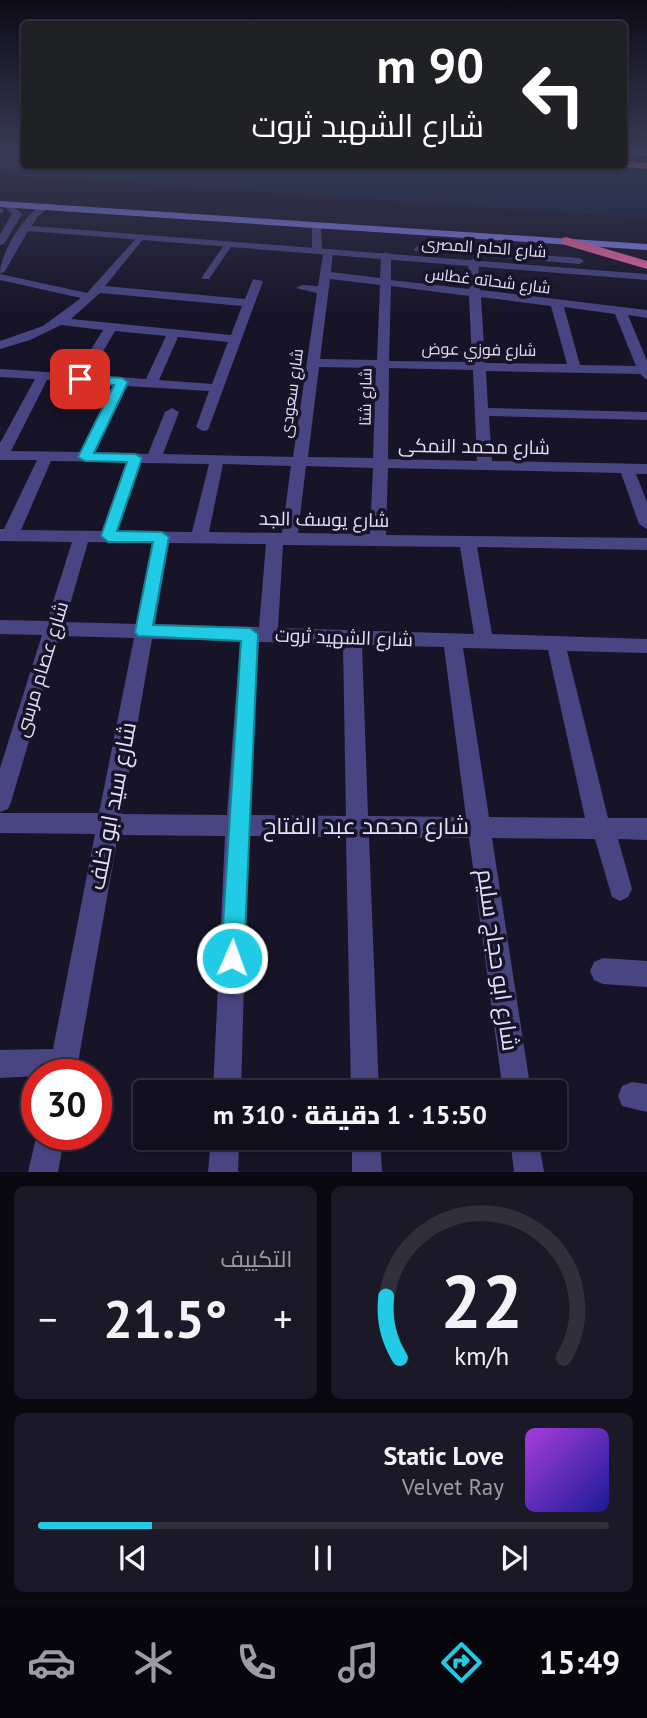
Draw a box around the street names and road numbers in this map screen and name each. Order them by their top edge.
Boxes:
street label: شارع الحلم المصرى [421,233,547,263]
street label: شارع شحاته غطاس [424,262,552,300]
street label: شارع فوزي عوض [421,338,537,364]
street label: شارع سعودى [275,347,309,439]
street label: شارع شتا [354,368,378,426]
street label: شارع محمد النمكى [398,433,550,461]
street label: شارع يوسف الجد [258,506,390,534]
street label: شارع عصام مرسى [9,598,75,740]
street label: شارع الشهيد ثروت [275,623,413,653]
street label: شارع سيد ابو خلف [81,719,144,893]
street label: شارع محمد عبد الفتاح [263,811,469,842]
street label: شارع ابو حجاج سليم [469,867,526,1053]

